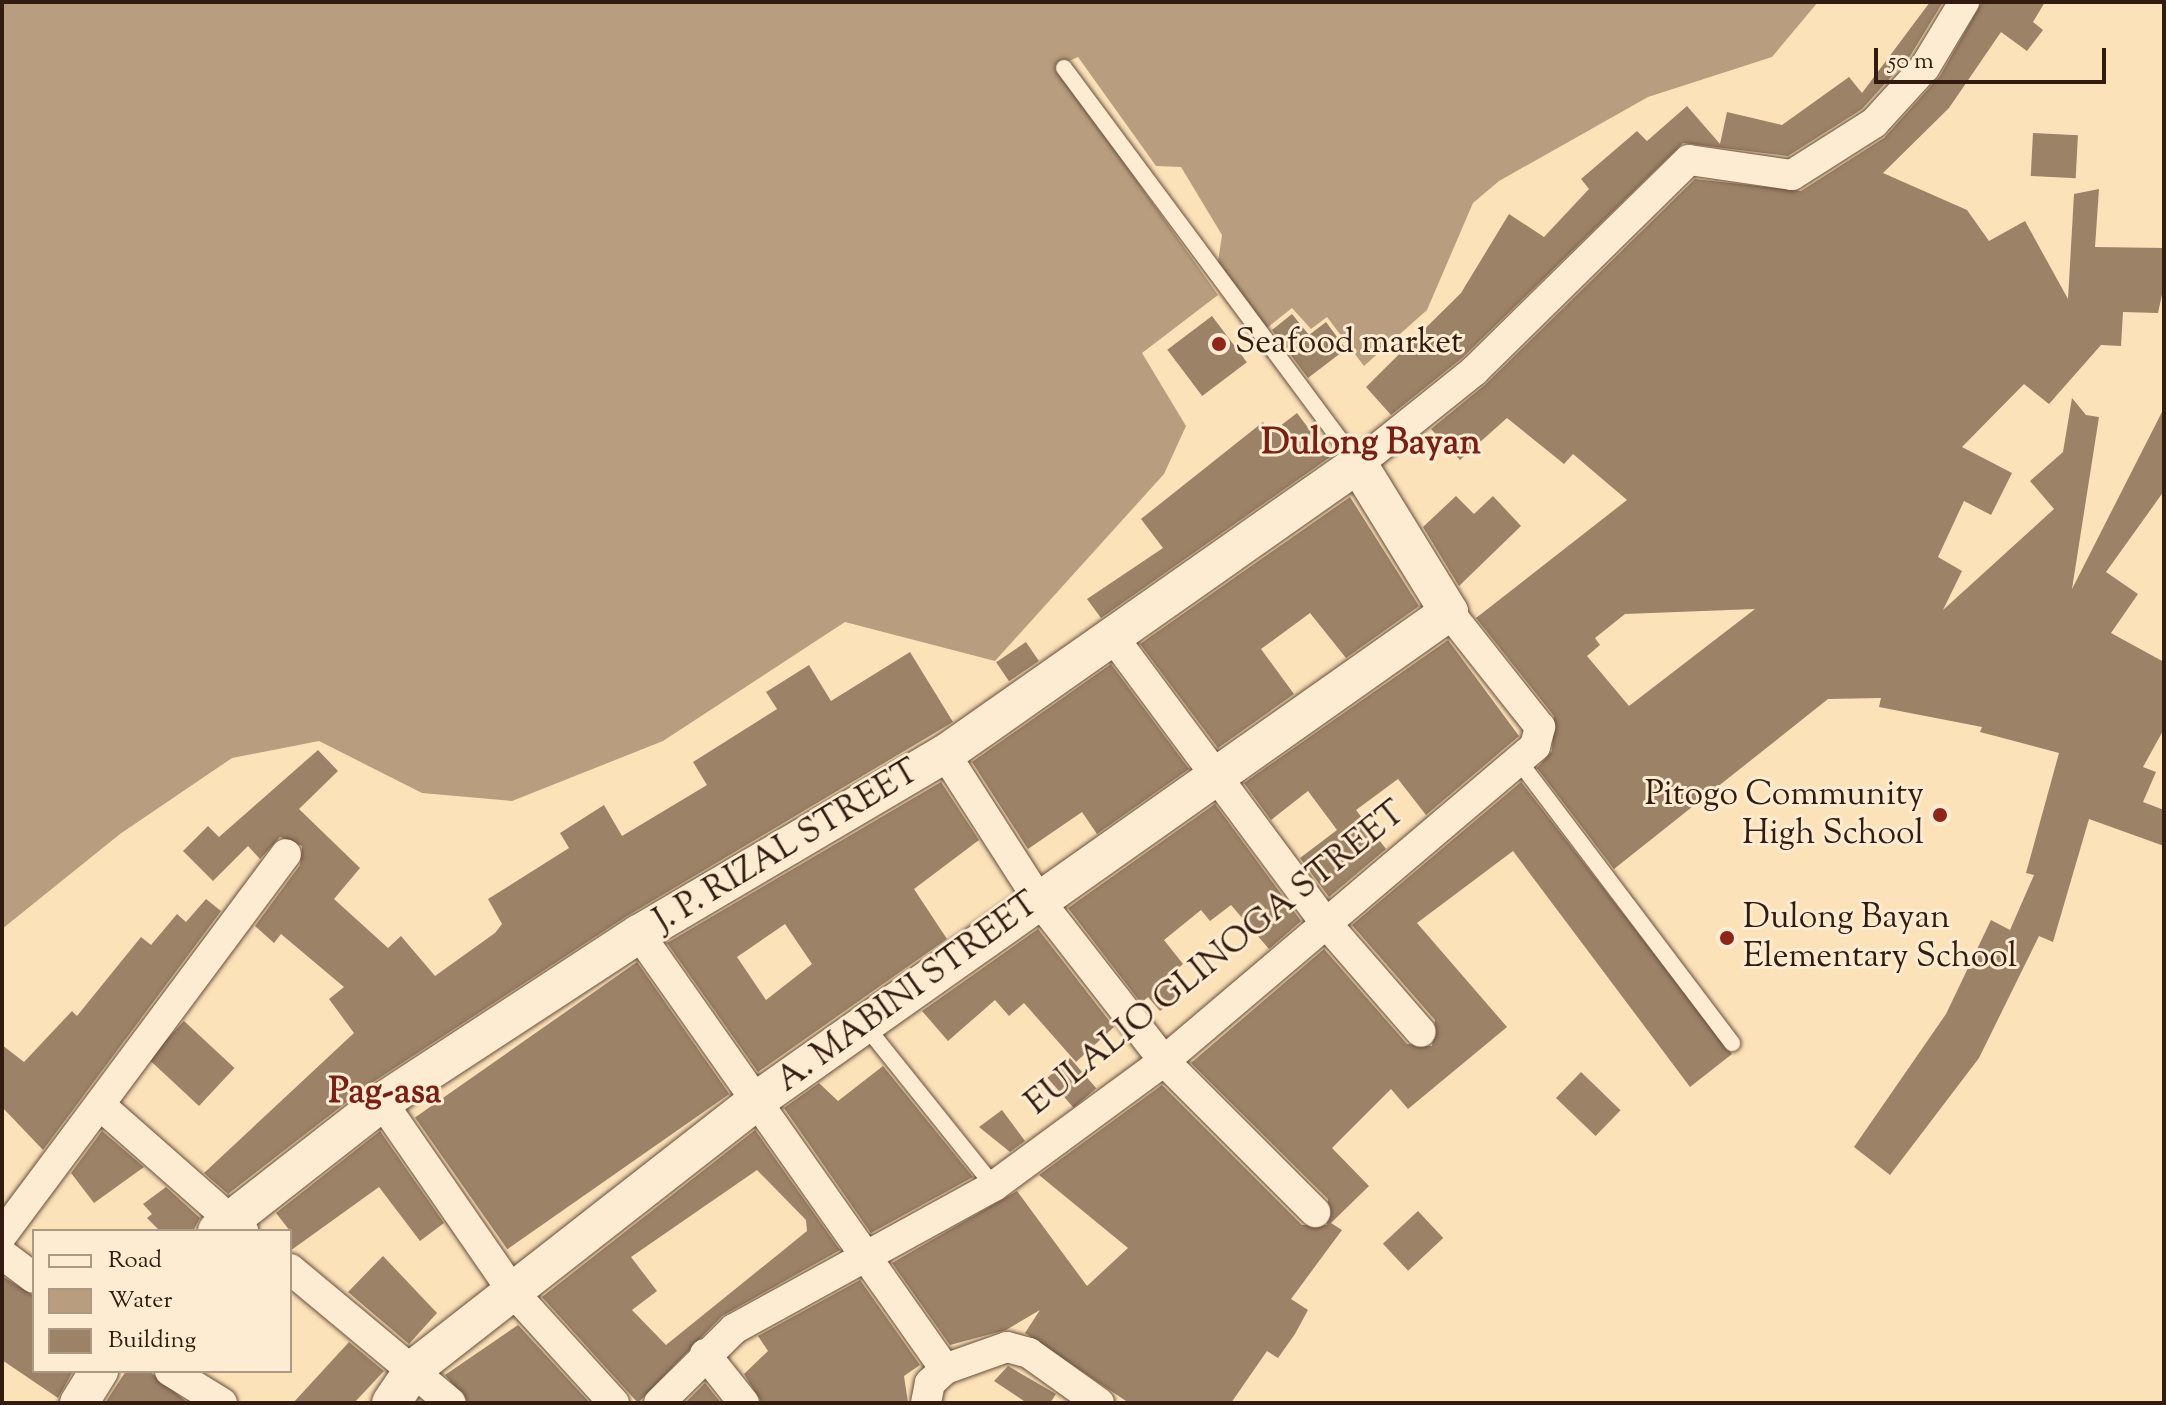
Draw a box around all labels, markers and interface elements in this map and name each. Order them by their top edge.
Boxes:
scale bar [1878,32,2110,82]
text: 50 m [1888,45,1934,79]
place label: Seafood market [1235,324,1463,364]
marker: Seafood market [1210,335,1228,353]
district label: Dulong Bayan [1261,423,1481,467]
street label: J. P. RIZAL STREET [647,752,927,942]
place label: Pitogo Community High School [1645,775,1924,854]
street label: EULALIO GLINOGA STREET [1018,793,1414,1125]
marker: Pitogo Community High School [1931,806,1949,824]
street label: A. MABINI STREET [769,884,1047,1102]
place label: Dulong Bayan Elementary School [1743,898,2017,978]
marker: Dulong Bayan Elementary School [1718,929,1736,947]
district label: Pag-asa [329,1072,441,1116]
legend [32,1229,292,1373]
text: Road [108,1244,162,1278]
text: Water [108,1284,172,1318]
text: Building [108,1324,196,1358]

